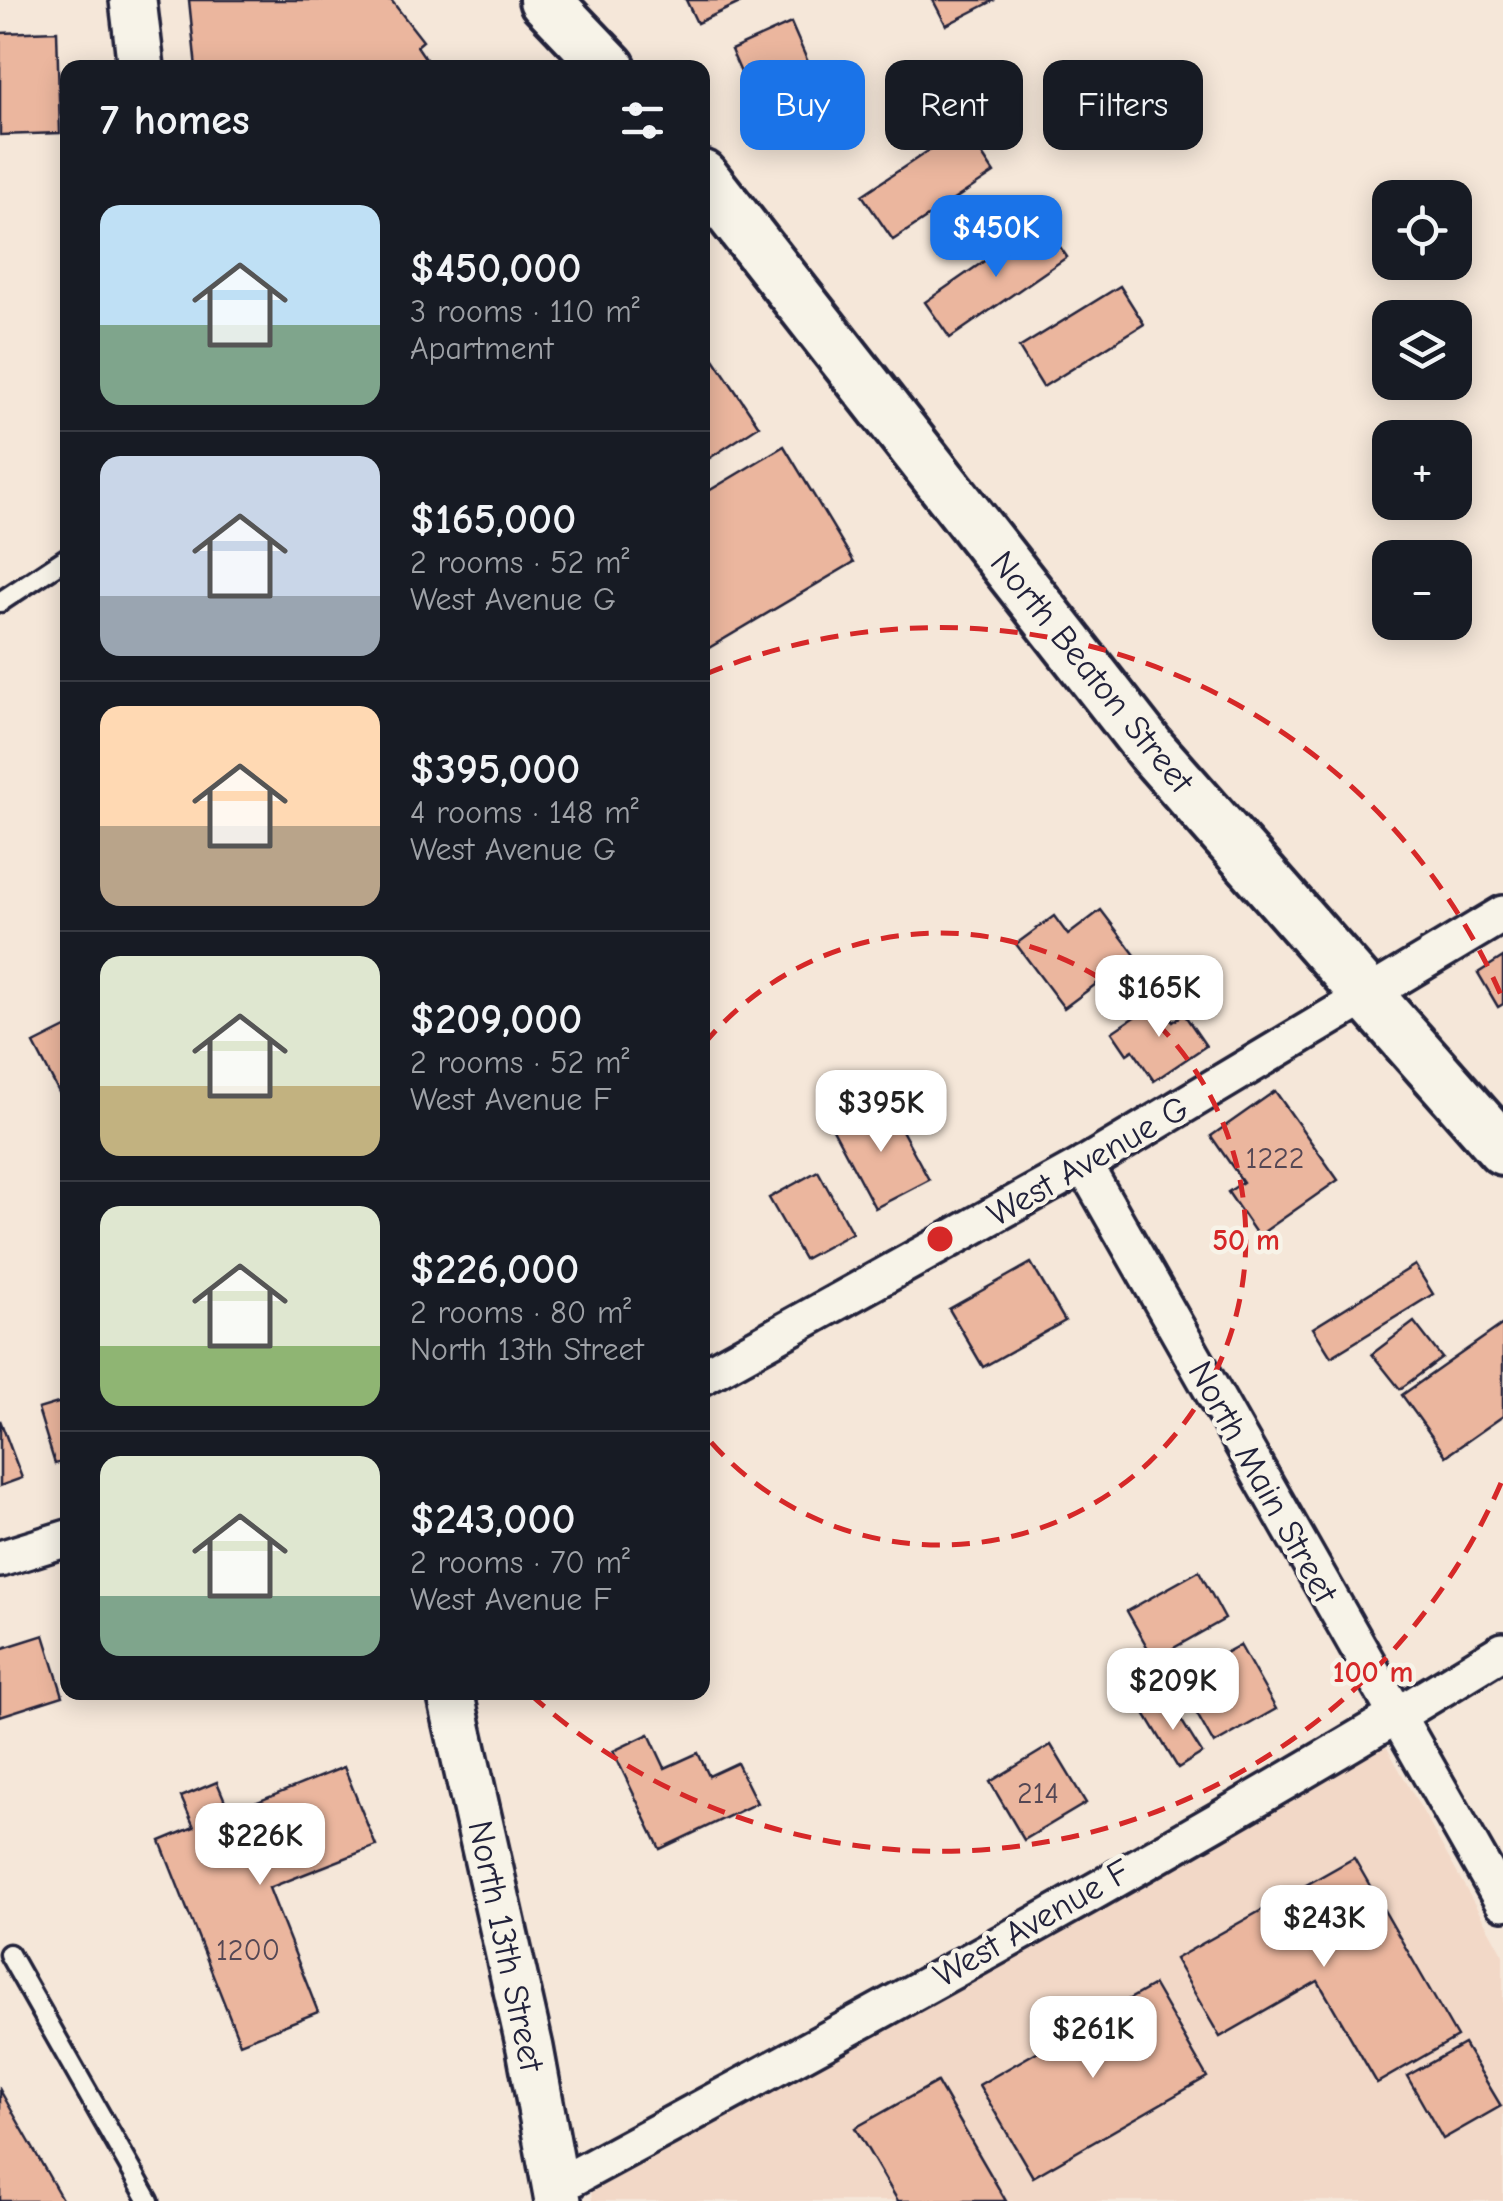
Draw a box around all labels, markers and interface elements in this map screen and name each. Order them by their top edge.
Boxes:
chip: Buy [740,60,865,150]
chip: Rent [885,60,1023,150]
chip: Filters [1043,60,1203,150]
icon: filters [615,93,670,148]
text: 7 homes [100,96,250,145]
map controls [1372,180,1472,640]
button: locate [1372,180,1472,280]
pin: $450K [926,195,1066,280]
text: $450K [952,209,1040,246]
text: $450,000 [410,244,581,293]
icon: home [180,245,300,365]
text: 3 rooms · 110 m² [410,293,640,330]
button: layers [1372,300,1472,400]
text: Apartment [410,330,553,367]
button: + [1372,420,1472,520]
text: $165,000 [410,495,576,544]
icon: home [180,496,300,616]
button: − [1372,540,1472,640]
street label: North Beaton Street [982,543,1203,802]
text: 2 rooms · 52 m² [410,544,629,581]
text: West Avenue G [410,581,616,618]
text: $395,000 [410,745,580,794]
icon: home [180,746,300,866]
text: 4 rooms · 148 m² [410,794,639,831]
text: West Avenue G [410,831,616,868]
pin: $165K [1089,955,1229,1040]
text: $165K [1117,969,1201,1006]
text: $209,000 [410,995,582,1044]
icon: home [180,996,300,1116]
text: 2 rooms · 52 m² [410,1044,629,1081]
pin: $395K [811,1070,951,1155]
text: West Avenue F [410,1081,611,1118]
text: $395K [838,1084,924,1121]
street label: West Avenue G [980,1087,1196,1235]
house number: 1222 [1246,1141,1304,1176]
centre of rings [922,1221,958,1257]
text: 50 m [1212,1223,1280,1258]
text: $226,000 [410,1245,579,1294]
icon: home [180,1246,300,1366]
text: 2 rooms · 80 m² [410,1294,631,1331]
text: North 13th Street [410,1331,644,1368]
street label: North Main Street [1180,1354,1347,1611]
text: $243,000 [410,1495,575,1544]
icon: home [180,1496,300,1616]
text: 2 rooms · 70 m² [410,1544,630,1581]
text: West Avenue F [410,1581,611,1618]
pin: $209K [1103,1648,1243,1733]
text: 100 m [1333,1655,1413,1690]
text: $209K [1129,1662,1217,1699]
house number: 214 [1017,1776,1059,1811]
pin: $226K [190,1803,330,1888]
text: $226K [217,1817,303,1854]
street label: North 13th Street [459,1817,553,2076]
street label: West Avenue F [926,1850,1138,1996]
pin: $243K [1254,1885,1394,1970]
text: $243K [1282,1899,1366,1936]
house number: 1200 [216,1933,280,1968]
pin: $261K [1023,1996,1163,2081]
text: $261K [1052,2010,1134,2047]

